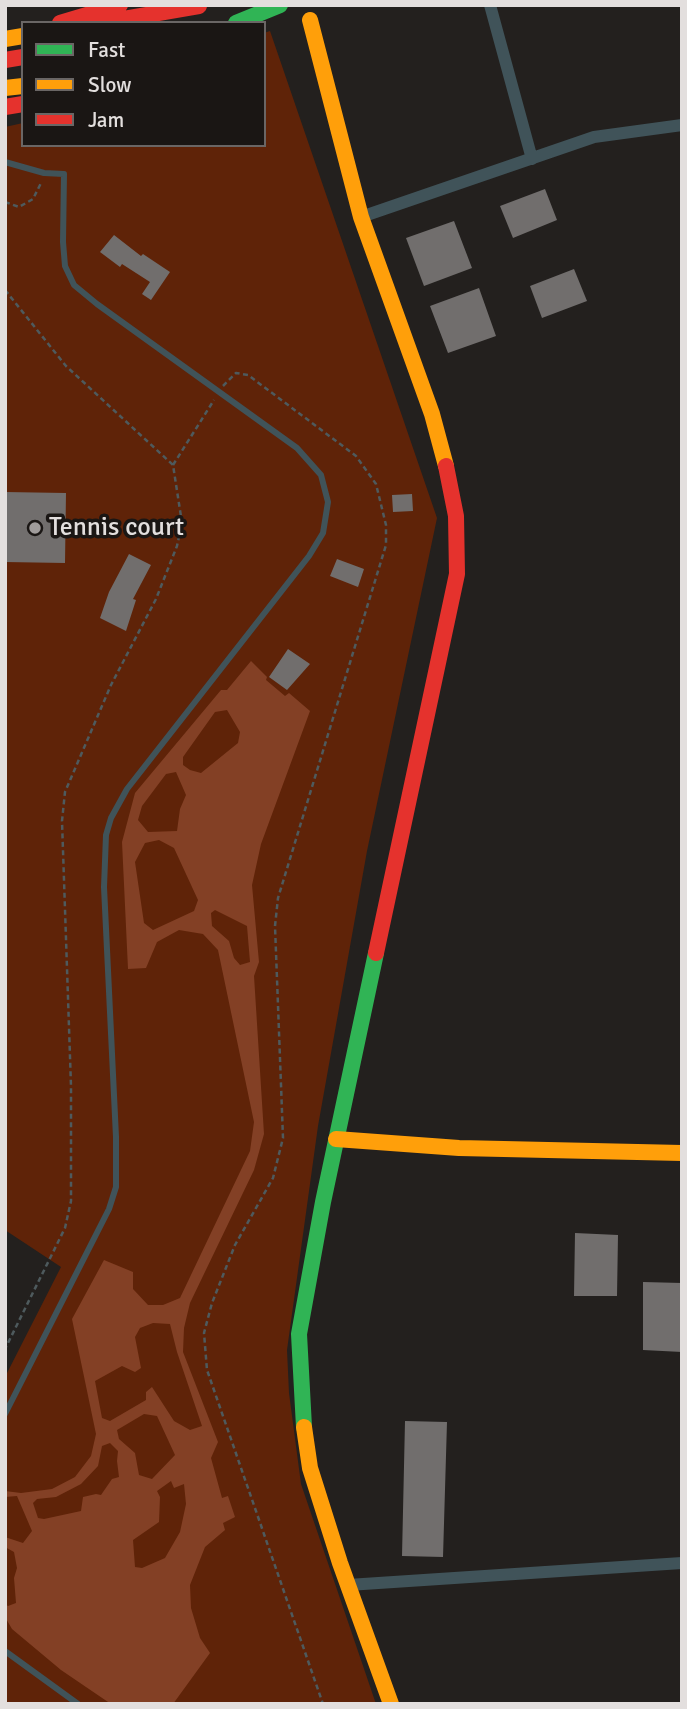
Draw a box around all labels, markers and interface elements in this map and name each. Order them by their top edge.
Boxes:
legend [21,21,266,147]
text: Fast [88,37,125,63]
text: Slow [88,72,132,98]
text: Jam [88,107,124,133]
place label: Tennis court [49,512,184,544]
marker: Tennis court [27,520,43,536]

